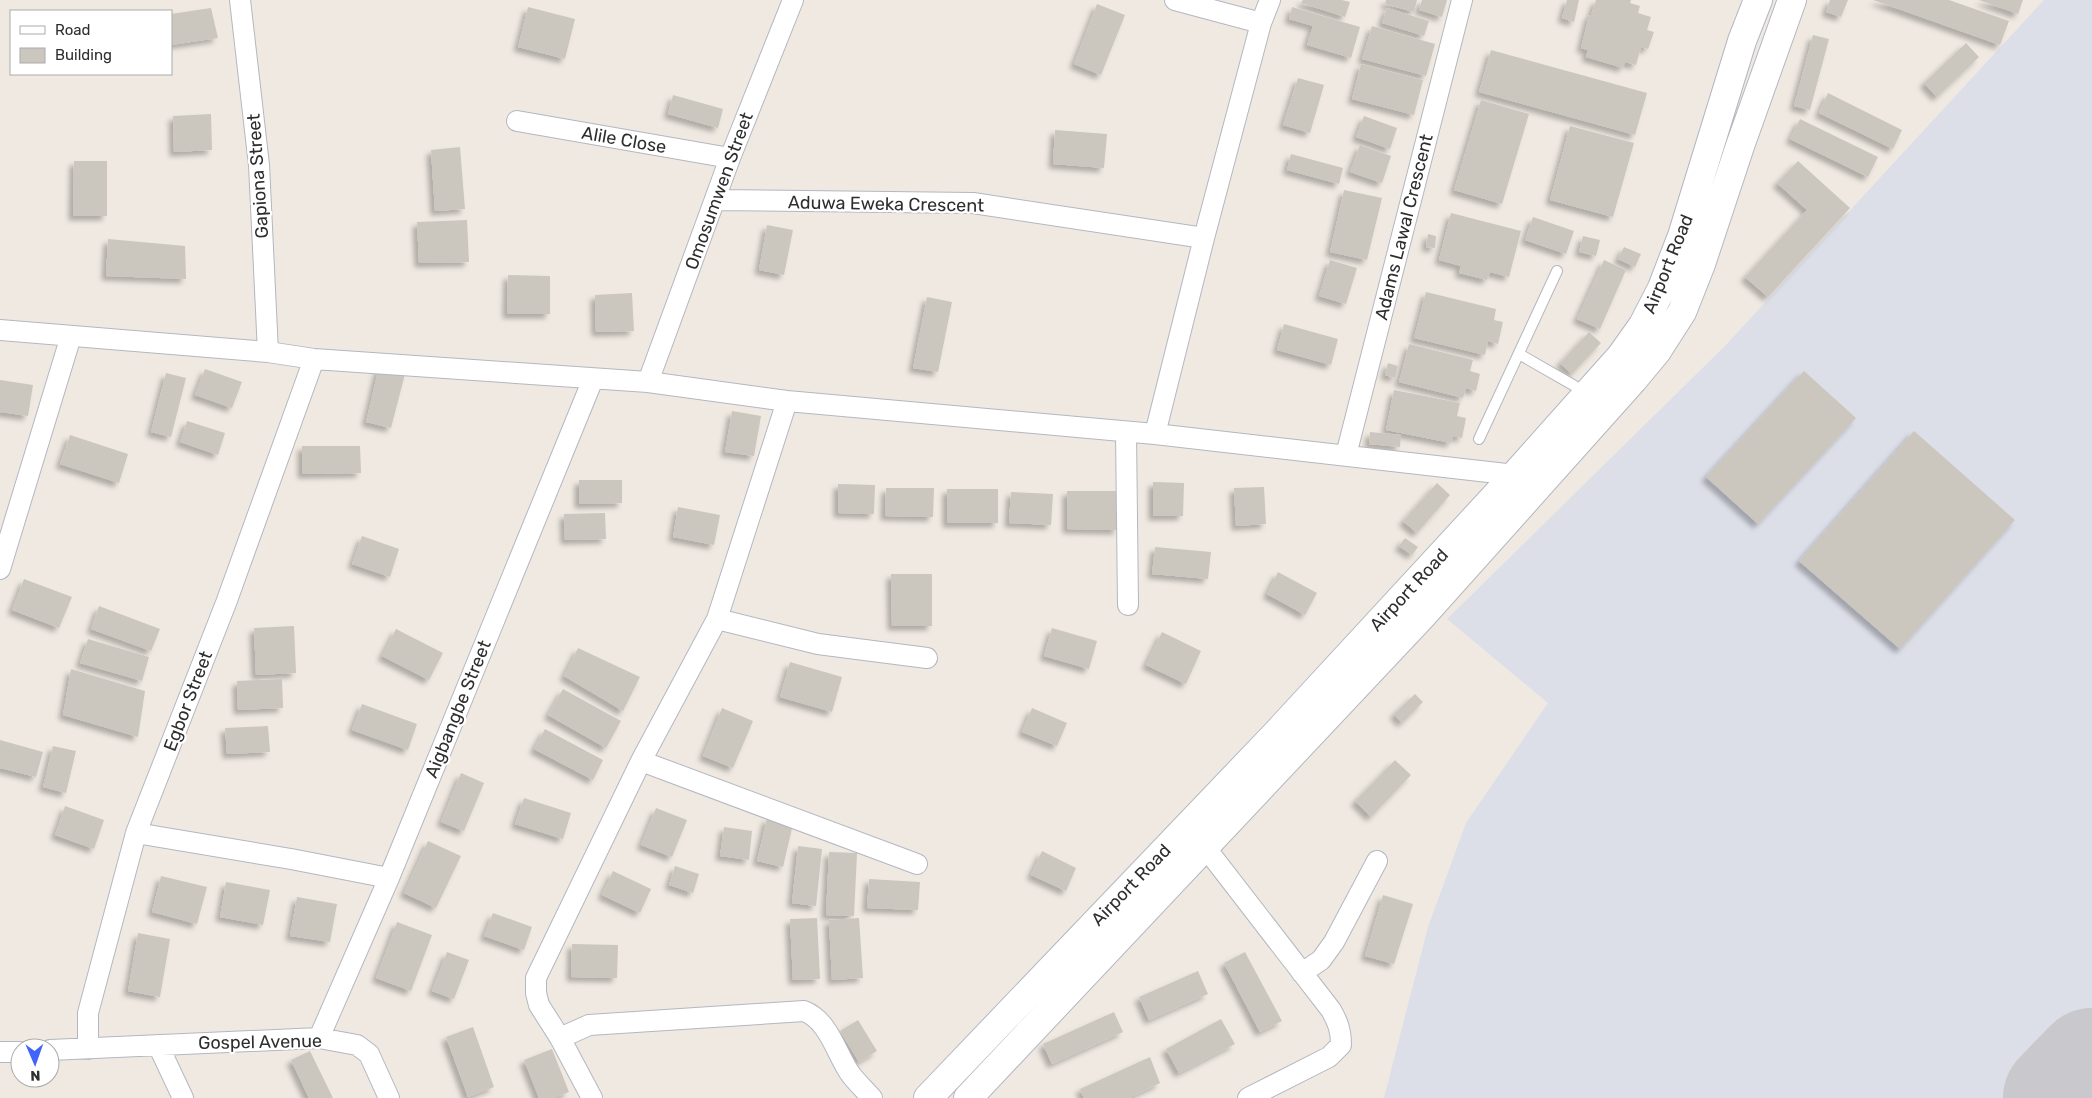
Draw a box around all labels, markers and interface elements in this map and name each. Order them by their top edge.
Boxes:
legend [10,10,172,75]
text: Road [55,21,91,39]
text: Building [55,46,112,64]
street label: Omosumwen Street [680,109,758,273]
street label: Gapiona Street [243,113,273,239]
street label: Alile Close [580,122,668,158]
street label: Adams Lawal Crescent [1370,132,1438,322]
street label: Aduwa Eweka Crescent [788,191,984,217]
street label: Airport Road [1638,211,1698,317]
street label: Airport Road [1365,544,1453,636]
street label: Aigbangbe Street [420,637,496,781]
street label: Egbor Street [159,648,217,754]
street label: Airport Road [1087,839,1175,931]
street label: Gospel Avenue [198,1030,322,1054]
north arrow [10,1038,60,1088]
text: N [30,1067,41,1084]

